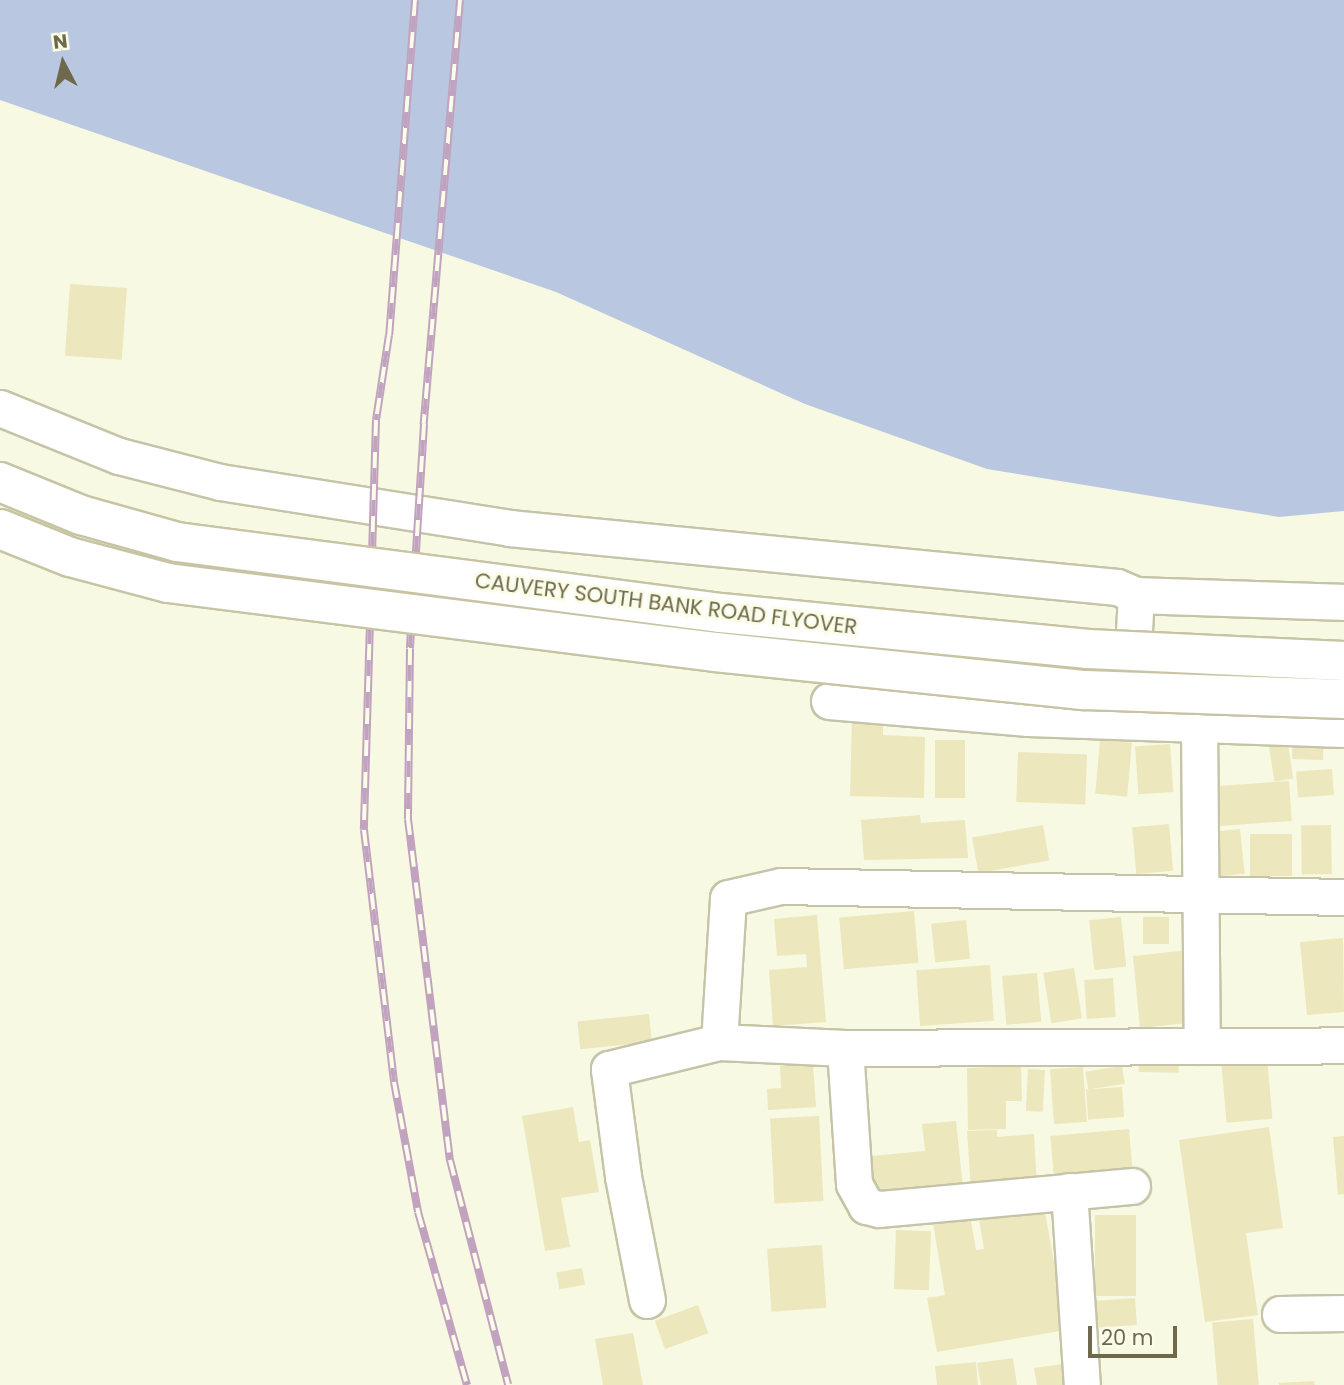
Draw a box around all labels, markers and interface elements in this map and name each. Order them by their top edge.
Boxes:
text: N [52,27,69,56]
north arrow [28,28,98,98]
street label: CAUVERY SOUTH BANK ROAD FLYOVER [474,568,858,640]
scale bar [1092,1312,1181,1356]
text: 20 m [1101,1323,1154,1352]

